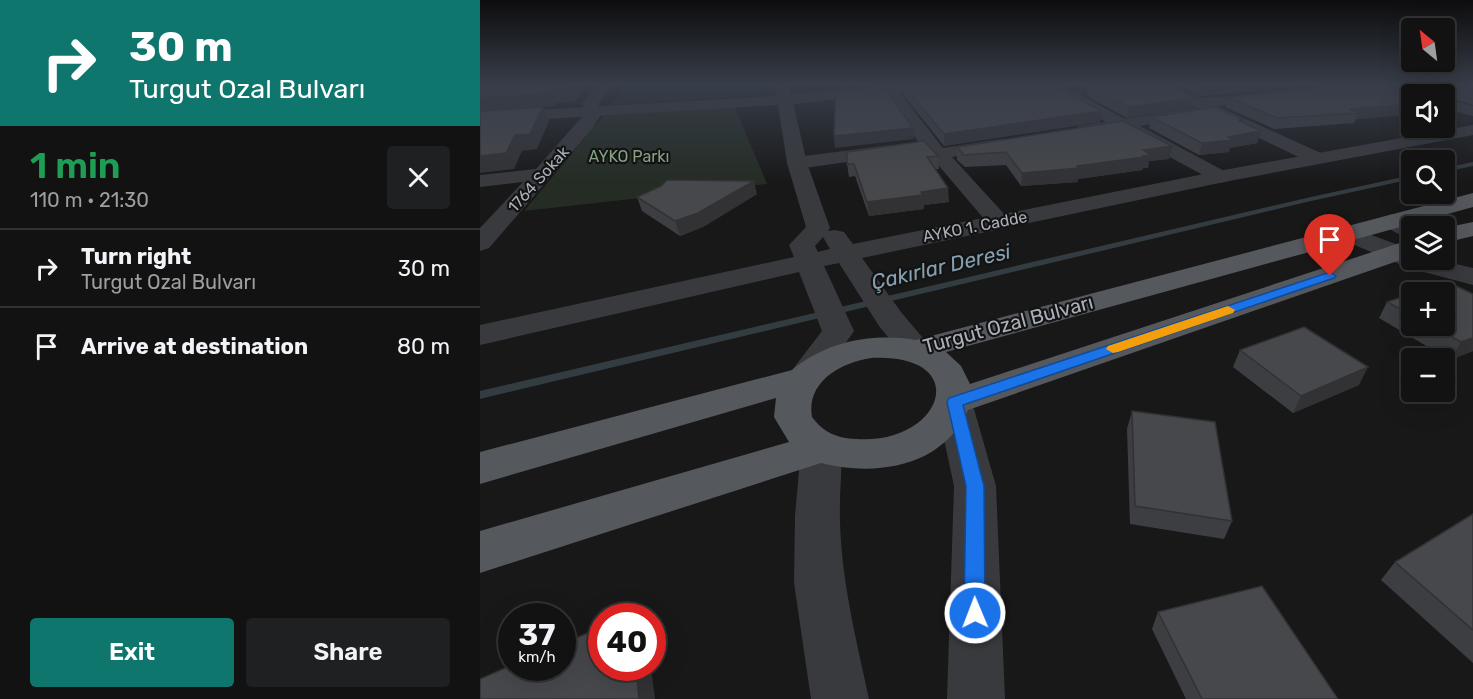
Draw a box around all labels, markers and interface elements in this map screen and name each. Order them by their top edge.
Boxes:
north arrow [1401,18,1455,72]
map controls [1401,18,1455,402]
text: 30 m [129,22,233,72]
icon: right [30,24,108,102]
text: Turgut Ozal Bulvarı [129,73,365,105]
button: sound [1401,84,1455,138]
street label: 1764 Sokak [504,142,573,216]
text: 1 min [30,144,121,187]
button: close [387,146,450,209]
park label: AYKO Parkı [589,147,669,166]
button: search [1401,150,1455,204]
text: 110 m · 21:30 [30,188,149,212]
street label: AYKO 1. Cadde [921,207,1029,246]
pin [1304,214,1355,276]
button: layers [1401,216,1455,270]
icon: arrive [1313,223,1346,256]
water label: Çakırlar Deresi [869,238,1014,295]
text: Turn right [81,243,191,270]
icon: right [30,252,63,285]
text: 30 m [398,255,450,282]
text: Turgut Ozal Bulvarı [81,270,256,294]
button: + [1401,282,1455,336]
street label: Turgut Ozal Bulvarı [920,290,1096,358]
icon: arrive [30,330,63,363]
text: Arrive at destination [81,333,308,360]
text: 80 m [397,333,450,360]
button: − [1401,348,1455,402]
position arrow [943,581,1007,645]
speed limit sign: 40 [588,603,666,681]
text: 37 [519,617,555,653]
button: Exit [30,618,234,687]
button: Share [246,618,450,687]
text: km/h [518,648,556,666]

